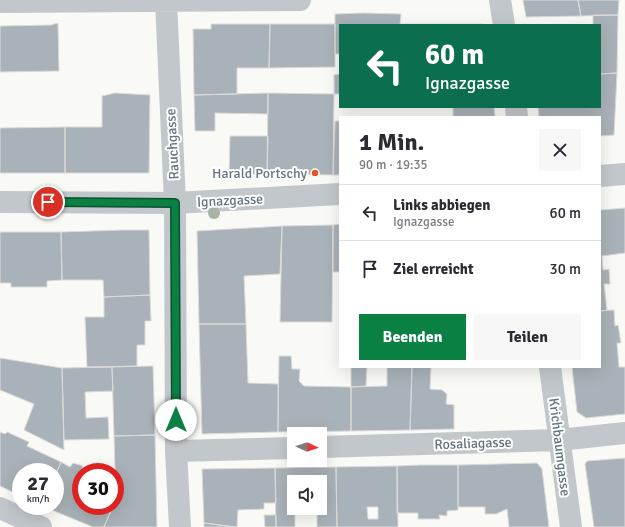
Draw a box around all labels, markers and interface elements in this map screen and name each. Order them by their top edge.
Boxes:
text: 60 m [425,38,484,72]
icon: left [359,40,411,92]
text: Ignazgasse [425,72,510,94]
street label: Rauchgasse [162,108,183,180]
text: 1 Min. [359,127,424,157]
button: close [539,129,581,171]
text: 90 m · 19:35 [359,157,428,173]
place label: Harald Portschy [212,165,307,182]
marker: Harald Portschy [310,168,320,178]
pin [31,185,65,219]
street label: Ignazgasse [197,190,264,211]
icon: arrive [37,191,59,213]
text: Links abbiegen [393,196,490,214]
icon: left [359,202,381,224]
text: 60 m [550,204,581,222]
text: Ignazgasse [393,214,454,230]
icon: arrive [359,258,381,280]
text: Ziel erreicht [393,260,474,278]
text: 30 m [550,260,581,278]
button: Beenden [359,314,466,360]
button: Teilen [474,314,581,360]
street label: Krichbaumgasse [545,397,574,497]
position arrow [155,399,197,441]
north arrow [287,427,327,467]
map controls [287,427,327,515]
street label: Rosaliagasse [434,434,512,453]
speed limit sign: 30 [72,463,124,515]
text: 27 [27,471,49,496]
button: sound [287,475,327,515]
text: km/h [27,493,49,505]

